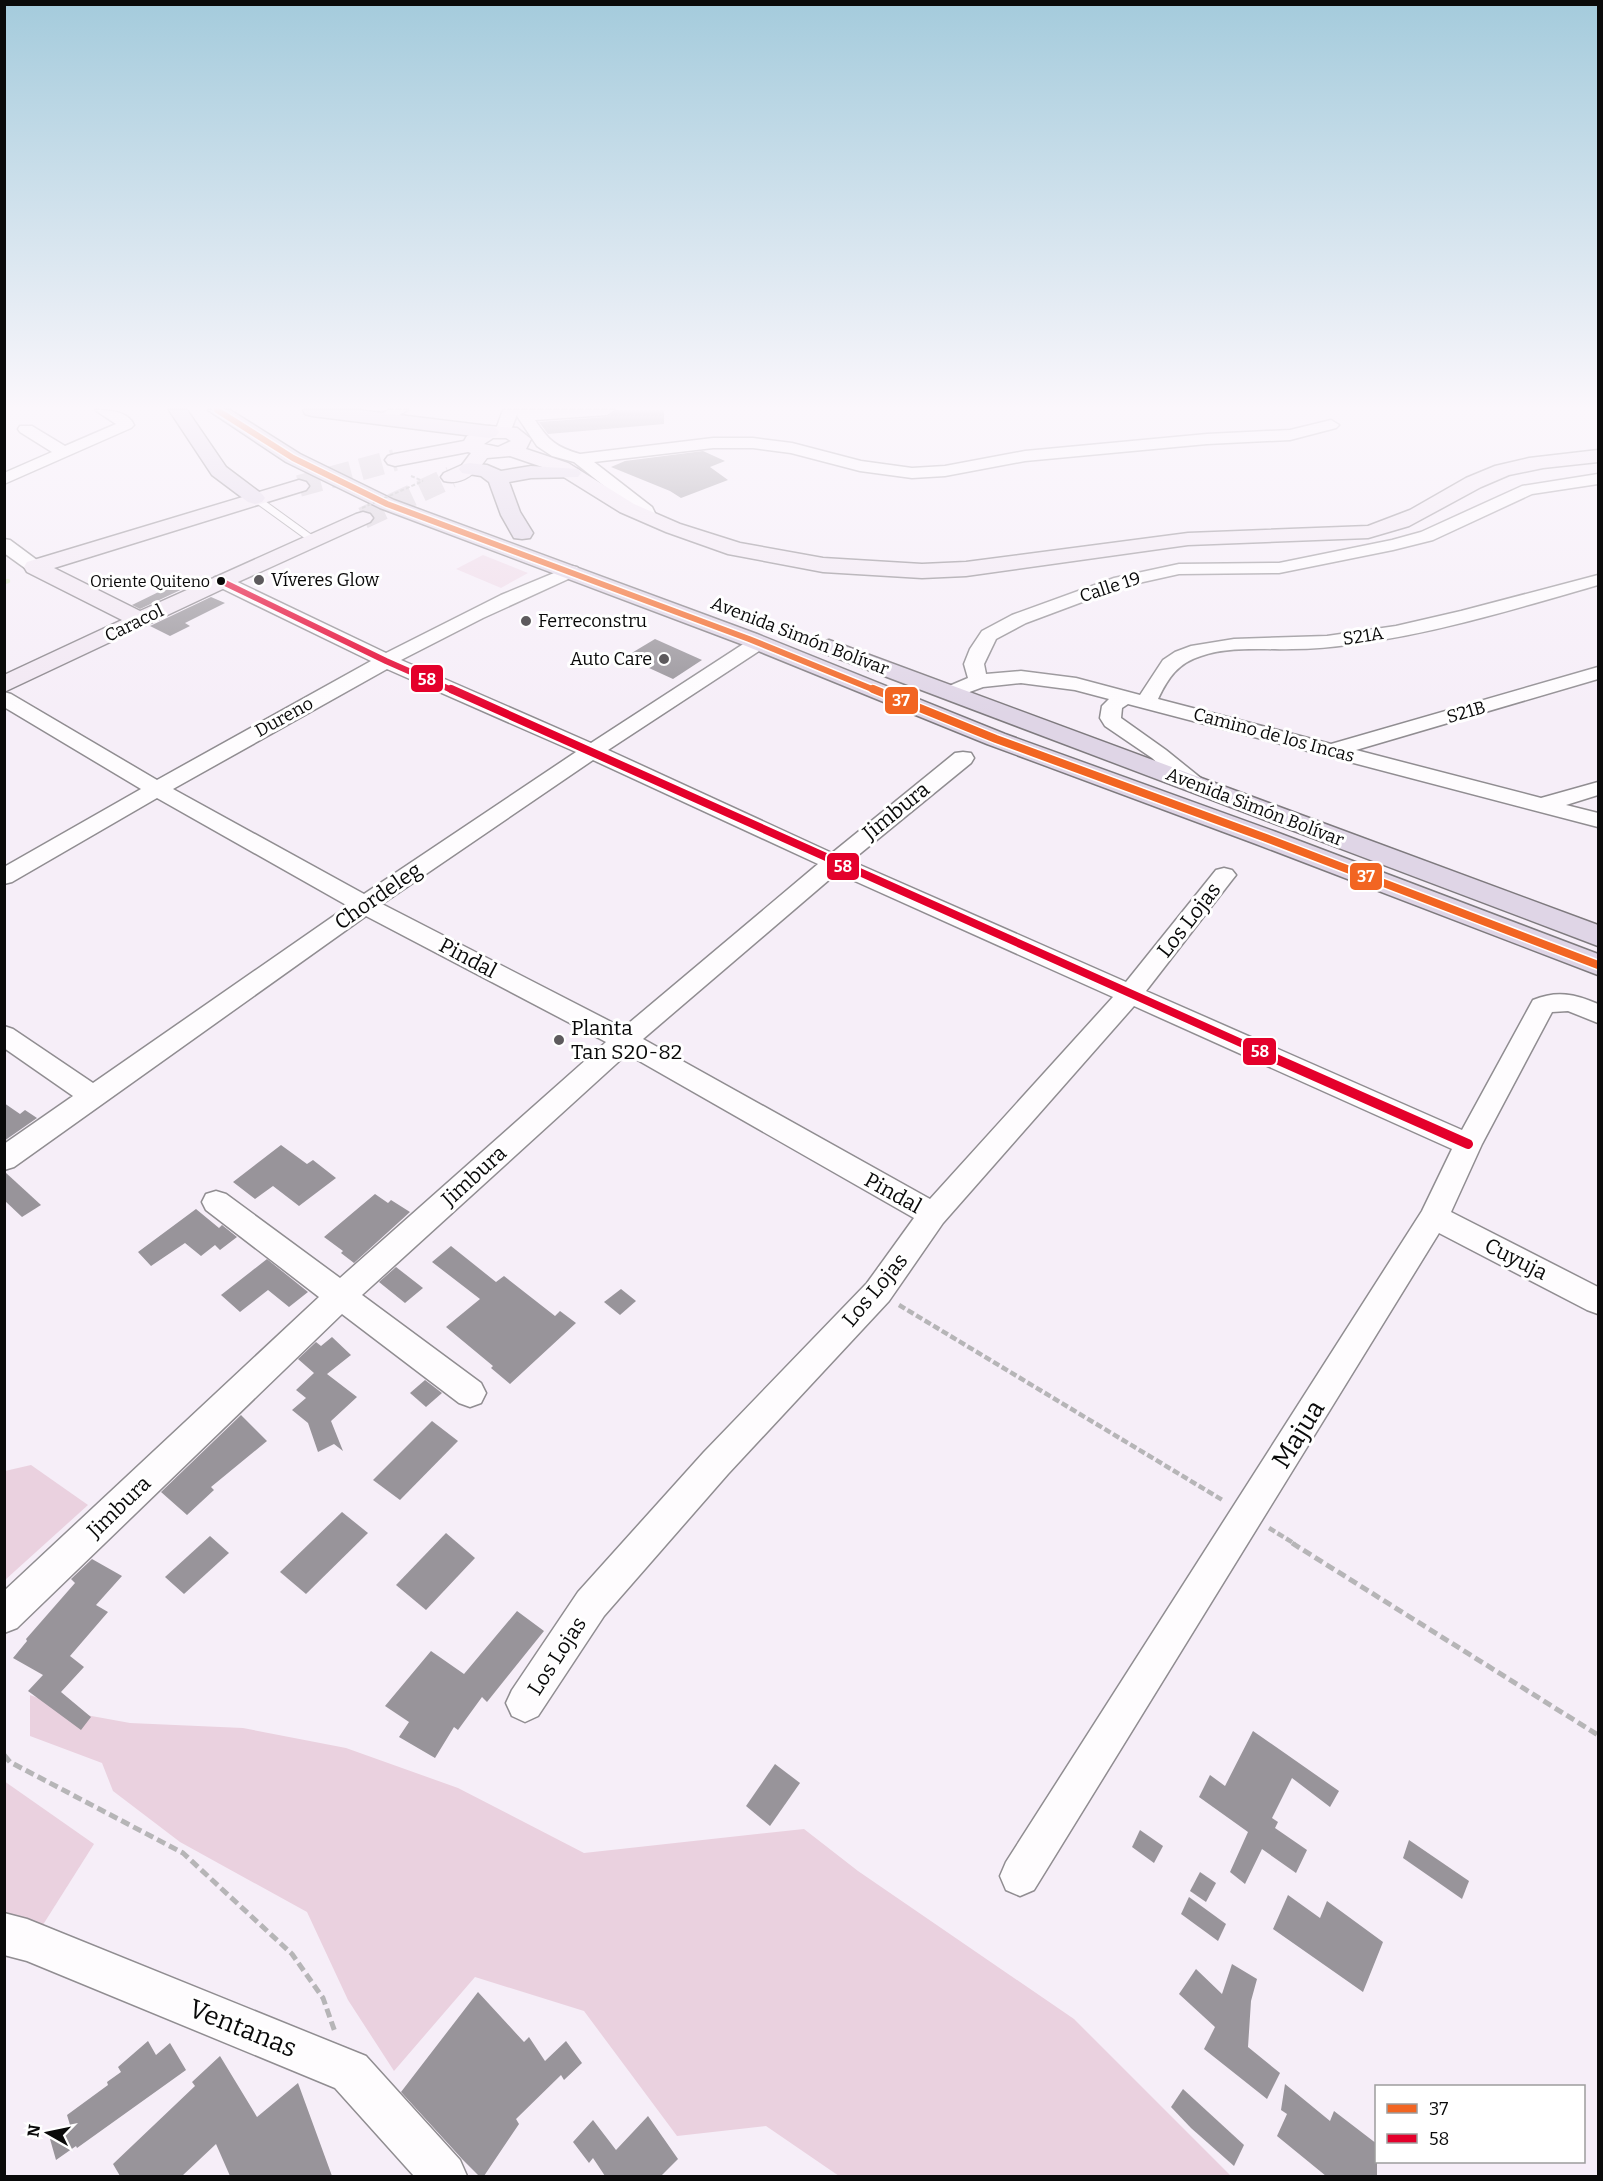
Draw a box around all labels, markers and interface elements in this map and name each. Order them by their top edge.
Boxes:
street label: Calle 19 [1077,567,1143,607]
place label: Víveres Glow [271,569,380,591]
place label: Oriente Quiteno [90,572,210,591]
marker: Víveres Glow [252,573,266,587]
marker: Oriente Quiteno [215,575,227,587]
street label: Avenida Simón Bolívar [708,592,892,680]
street label: Caracol [101,599,167,647]
place label: Ferreconstru [538,610,647,632]
marker: Ferreconstru [519,614,533,628]
street label: S21A [1341,622,1385,650]
place label: Auto Care [570,648,652,670]
marker: Auto Care [657,652,671,666]
line badge: 58 [410,664,444,693]
text: 58 [418,670,436,689]
line badge: 37 [884,686,919,715]
text: 37 [892,691,910,710]
street label: Dureno [251,692,317,742]
street label: S21B [1444,696,1488,728]
street label: Camino de los Incas [1191,703,1357,767]
street label: Avenida Simón Bolívar [1163,763,1347,851]
street label: Jimbura [857,776,935,846]
line badge: 58 [826,852,860,881]
street label: Chordeleg [330,857,427,935]
text: 58 [834,857,852,876]
line badge: 37 [1349,862,1383,891]
text: 37 [1357,867,1375,886]
street label: Los Lojas [1152,877,1226,963]
street label: Pindal [435,932,501,984]
place label: Planta Tan S20-82 [571,1015,682,1065]
marker: Planta Tan S20-82 [552,1033,566,1047]
line badge: 58 [1242,1037,1277,1066]
text: 58 [1251,1042,1269,1061]
street label: Jimbura [435,1140,512,1213]
street label: Pindal [860,1167,926,1219]
street label: Cuyuja [1480,1232,1552,1286]
street label: Los Lojas [837,1248,913,1332]
street label: Majua [1266,1395,1331,1474]
street label: Jimbura [81,1470,157,1544]
street label: Los Lojas [522,1612,592,1700]
street label: Ventanas [184,1993,301,2064]
legend [1375,2085,1585,2163]
text: 37 [1429,2098,1448,2120]
north arrow [18,2103,78,2163]
text: N [23,2123,44,2138]
text: 58 [1429,2128,1449,2150]

